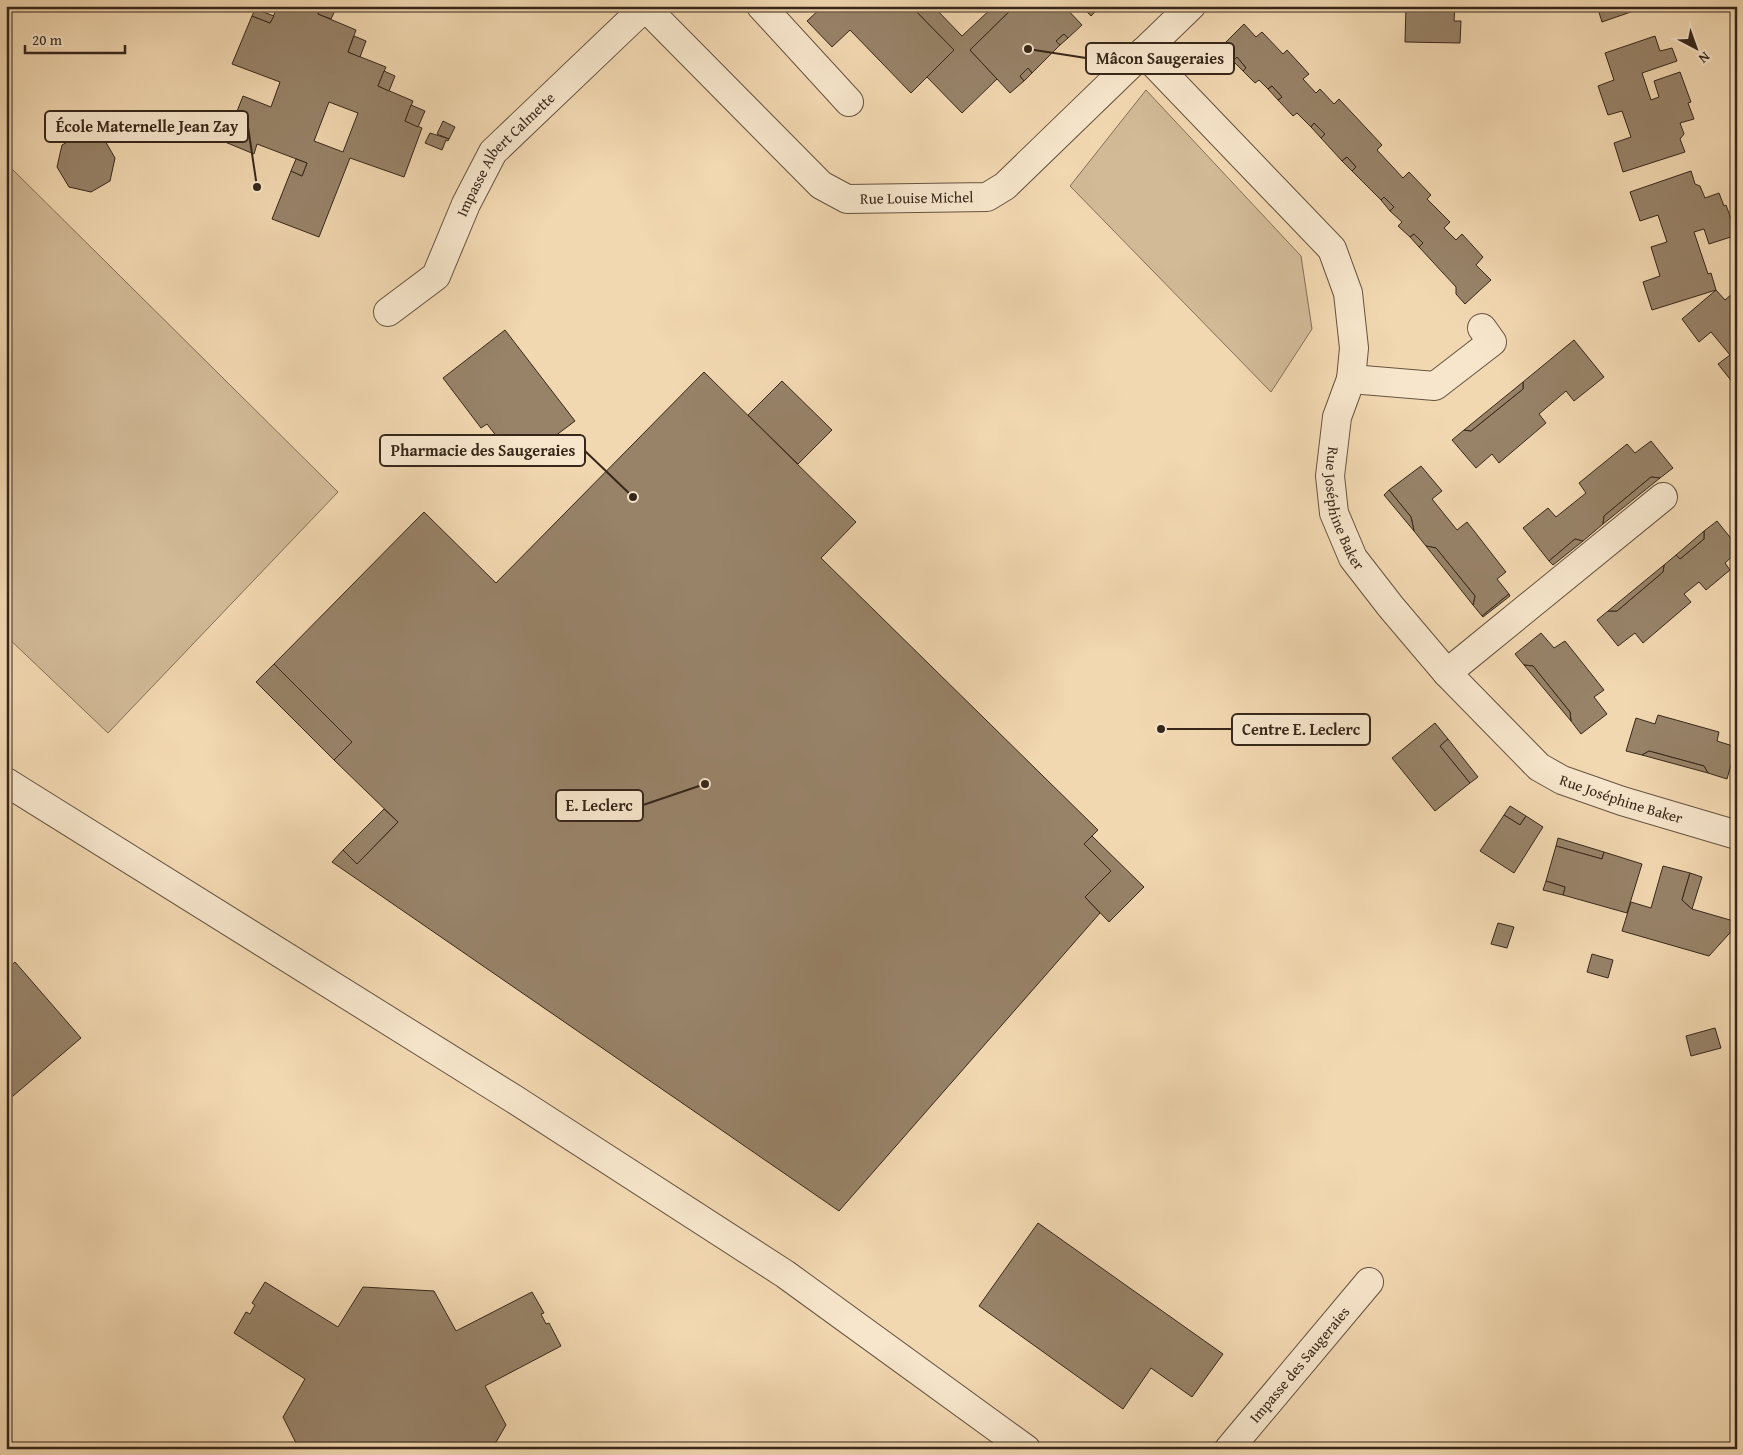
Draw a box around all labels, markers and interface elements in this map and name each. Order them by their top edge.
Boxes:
scale bar [25,22,125,54]
north arrow [1670,22,1720,72]
text: 20 m [32,29,63,50]
callout: Mâcon Saugeraies [1086,43,1234,74]
text: Mâcon Saugeraies [1096,46,1224,70]
text: N [1694,47,1715,69]
street label: Impasse Albert Calmette [451,87,559,220]
callout: École Maternelle Jean Zay [45,111,248,142]
text: École Maternelle Jean Zay [56,114,239,138]
street label: Rue Louise Michel [860,186,974,209]
callout: Pharmacie des Saugeraies [380,435,585,466]
text: Pharmacie des Saugeraies [391,438,575,462]
street label: Rue Joséphine Baker [1320,446,1370,574]
callout: Centre E. Leclerc [1232,714,1370,745]
text: Centre E. Leclerc [1242,717,1361,741]
street label: Rue Joséphine Baker [1557,769,1685,828]
callout: E. Leclerc [556,790,643,821]
text: E. Leclerc [565,793,633,817]
street label: Impasse des Saugeraies [1244,1302,1354,1427]

